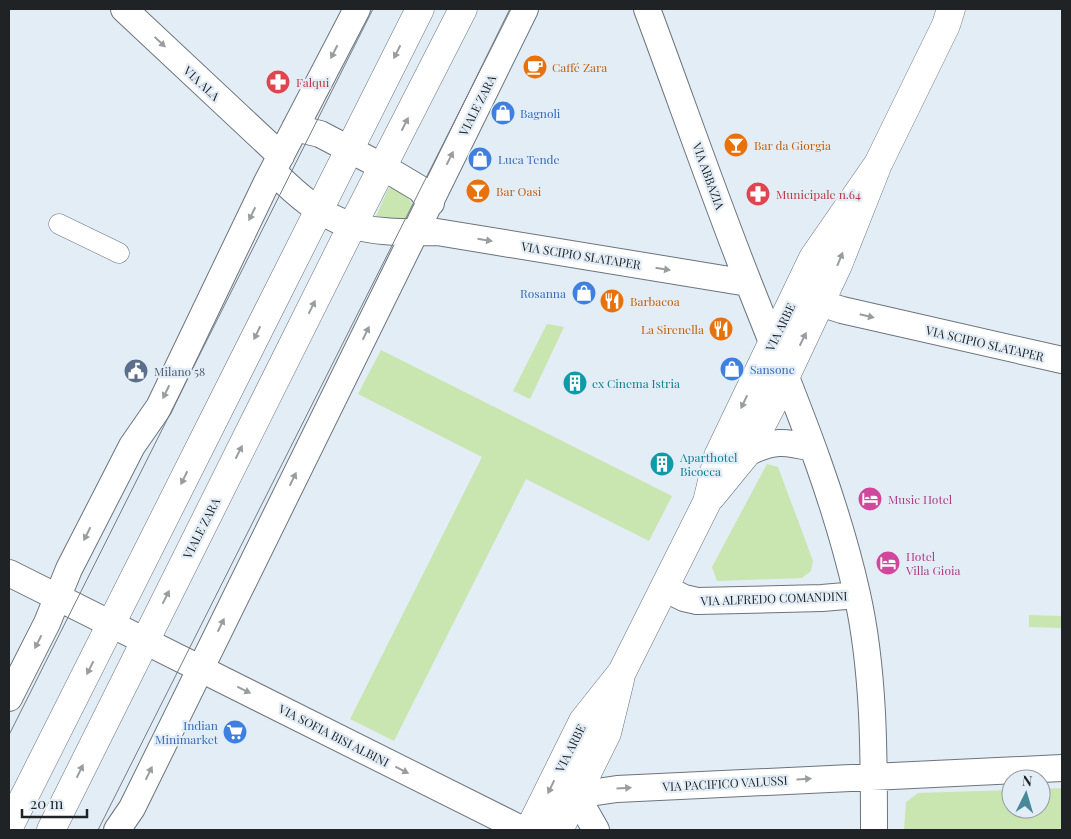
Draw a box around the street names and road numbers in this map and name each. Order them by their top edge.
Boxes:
street label: VIA ALA [180,62,224,104]
street label: VIALE ZARA [454,72,499,139]
street label: VIA ABBAZIA [689,139,729,212]
street label: VIA SCIPIO SLATAPER [519,238,642,272]
street label: VIA ARBE [761,300,798,355]
street label: VIA SCIPIO SLATAPER [923,321,1046,364]
street label: VIALE ZARA [178,495,223,562]
street label: VIA ALFREDO COMANDINI [699,587,848,609]
street label: VIA SOFIA BISI ALBINI [275,700,392,770]
street label: VIA ARBE [551,721,589,776]
street label: VIA PACIFICO VALUSSI [661,772,788,794]

